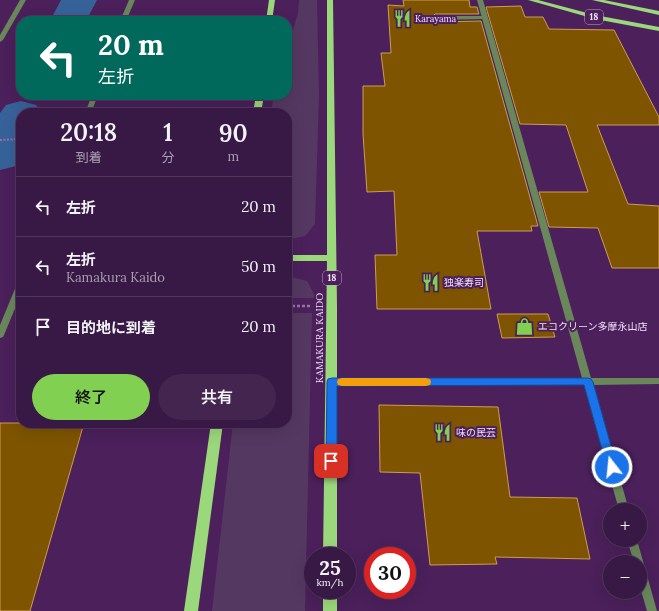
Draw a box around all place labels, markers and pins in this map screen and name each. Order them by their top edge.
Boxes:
restaurant icon: Karayama [392,9,412,29]
place label: Karayama [415,13,457,24]
restaurant icon: 独楽寿司 [421,272,441,292]
place label: 独楽寿司 [444,276,484,289]
shop icon: エコクリーン多摩永山店 [515,316,535,336]
place label: エコクリーン多摩永山店 [538,320,648,333]
restaurant icon: 味の民芸 [433,422,453,442]
place label: 味の民芸 [456,426,496,439]
pin [314,444,348,478]

